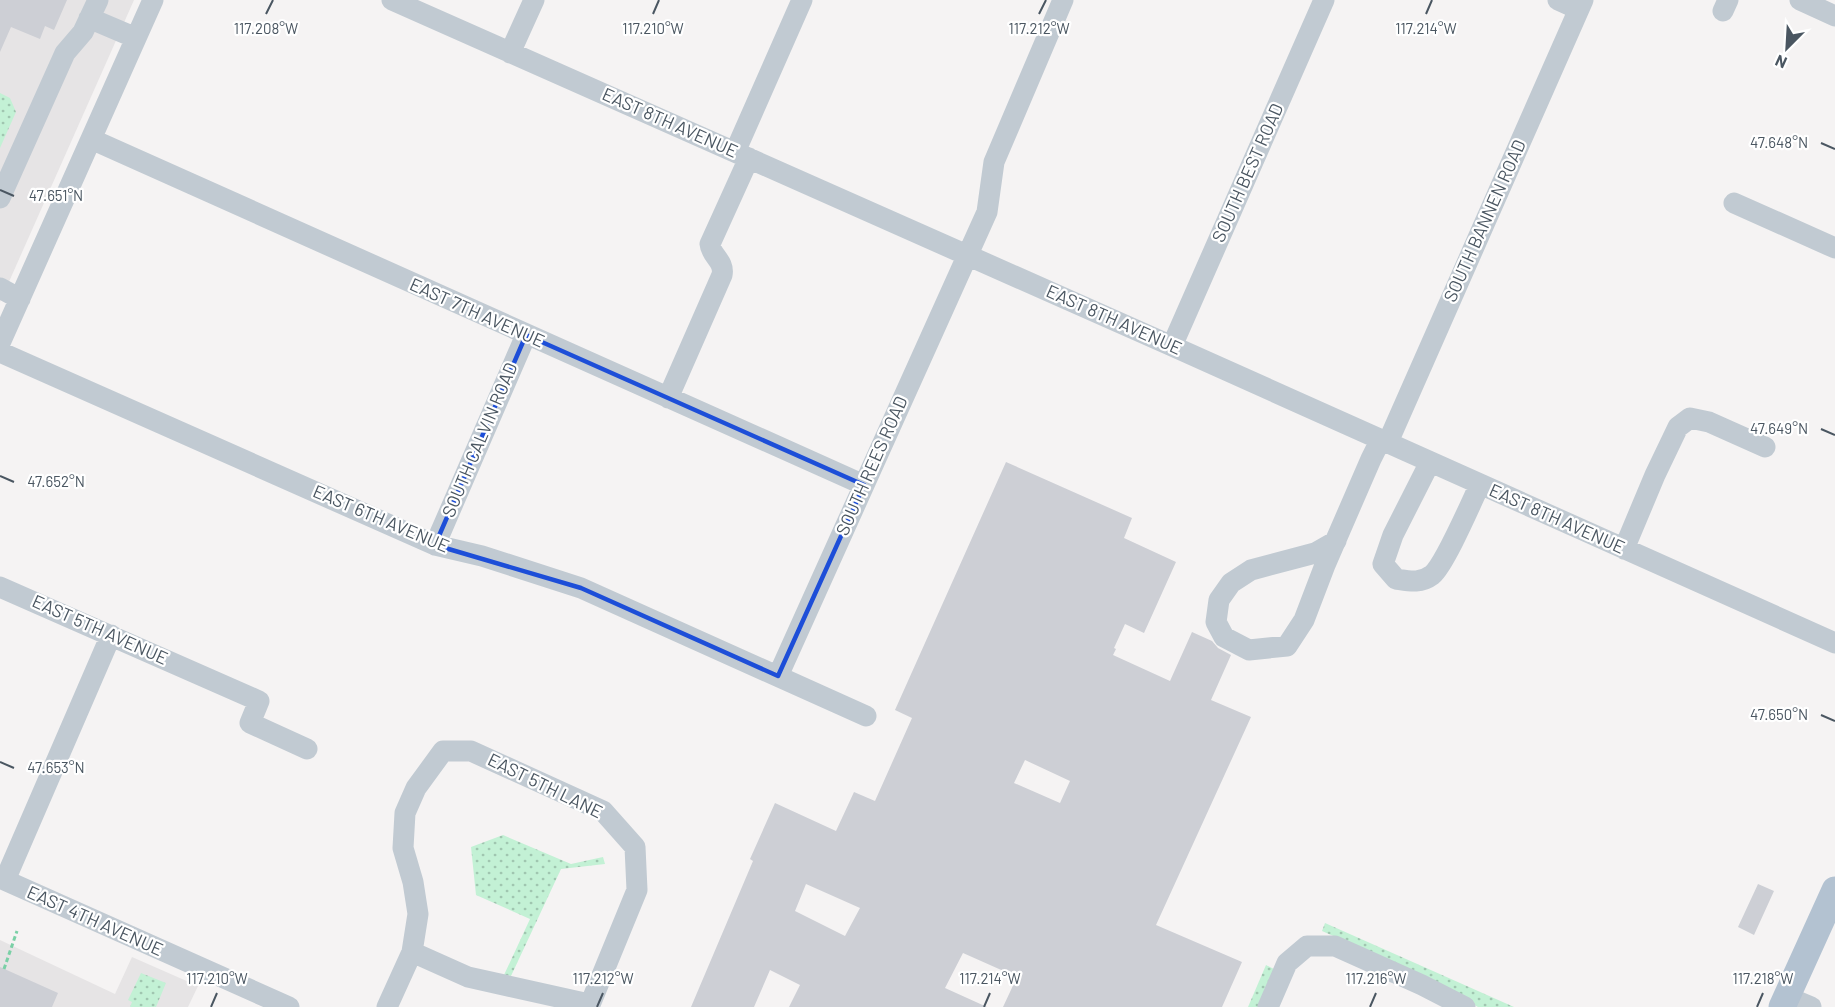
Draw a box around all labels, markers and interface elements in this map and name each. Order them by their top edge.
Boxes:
north arrow [1757,18,1817,78]
text: 117.208°W [234,19,298,37]
text: 117.210°W [622,19,684,37]
text: 117.212°W [1008,19,1070,37]
text: 117.214°W [1395,19,1457,37]
text: N [1772,51,1789,73]
street label: EAST 8TH AVENUE [599,82,742,162]
street label: SOUTH BEST ROAD [1207,100,1288,245]
text: 47.648°N [1750,133,1808,151]
street label: SOUTH BANNEN ROAD [1438,136,1530,305]
text: 47.651°N [29,186,83,204]
street label: EAST 7TH AVENUE [407,272,548,352]
street label: EAST 8TH AVENUE [1043,279,1186,359]
street label: SOUTH CALVIN ROAD [437,359,522,520]
street label: SOUTH REES ROAD [831,393,912,539]
text: 47.649°N [1750,419,1808,437]
text: 47.652°N [27,472,85,490]
street label: EAST 8TH AVENUE [1486,478,1629,558]
street label: EAST 6TH AVENUE [310,479,453,557]
street label: EAST 5TH AVENUE [29,589,172,669]
text: 47.650°N [1750,705,1808,723]
street label: EAST 5TH LANE [485,748,606,822]
text: 47.653°N [27,758,85,776]
street label: EAST 4TH AVENUE [24,880,167,960]
text: 117.210°W [186,969,248,987]
text: 117.212°W [572,969,634,987]
text: 117.214°W [959,969,1021,987]
text: 117.216°W [1346,969,1406,987]
text: 117.218°W [1733,969,1793,987]

